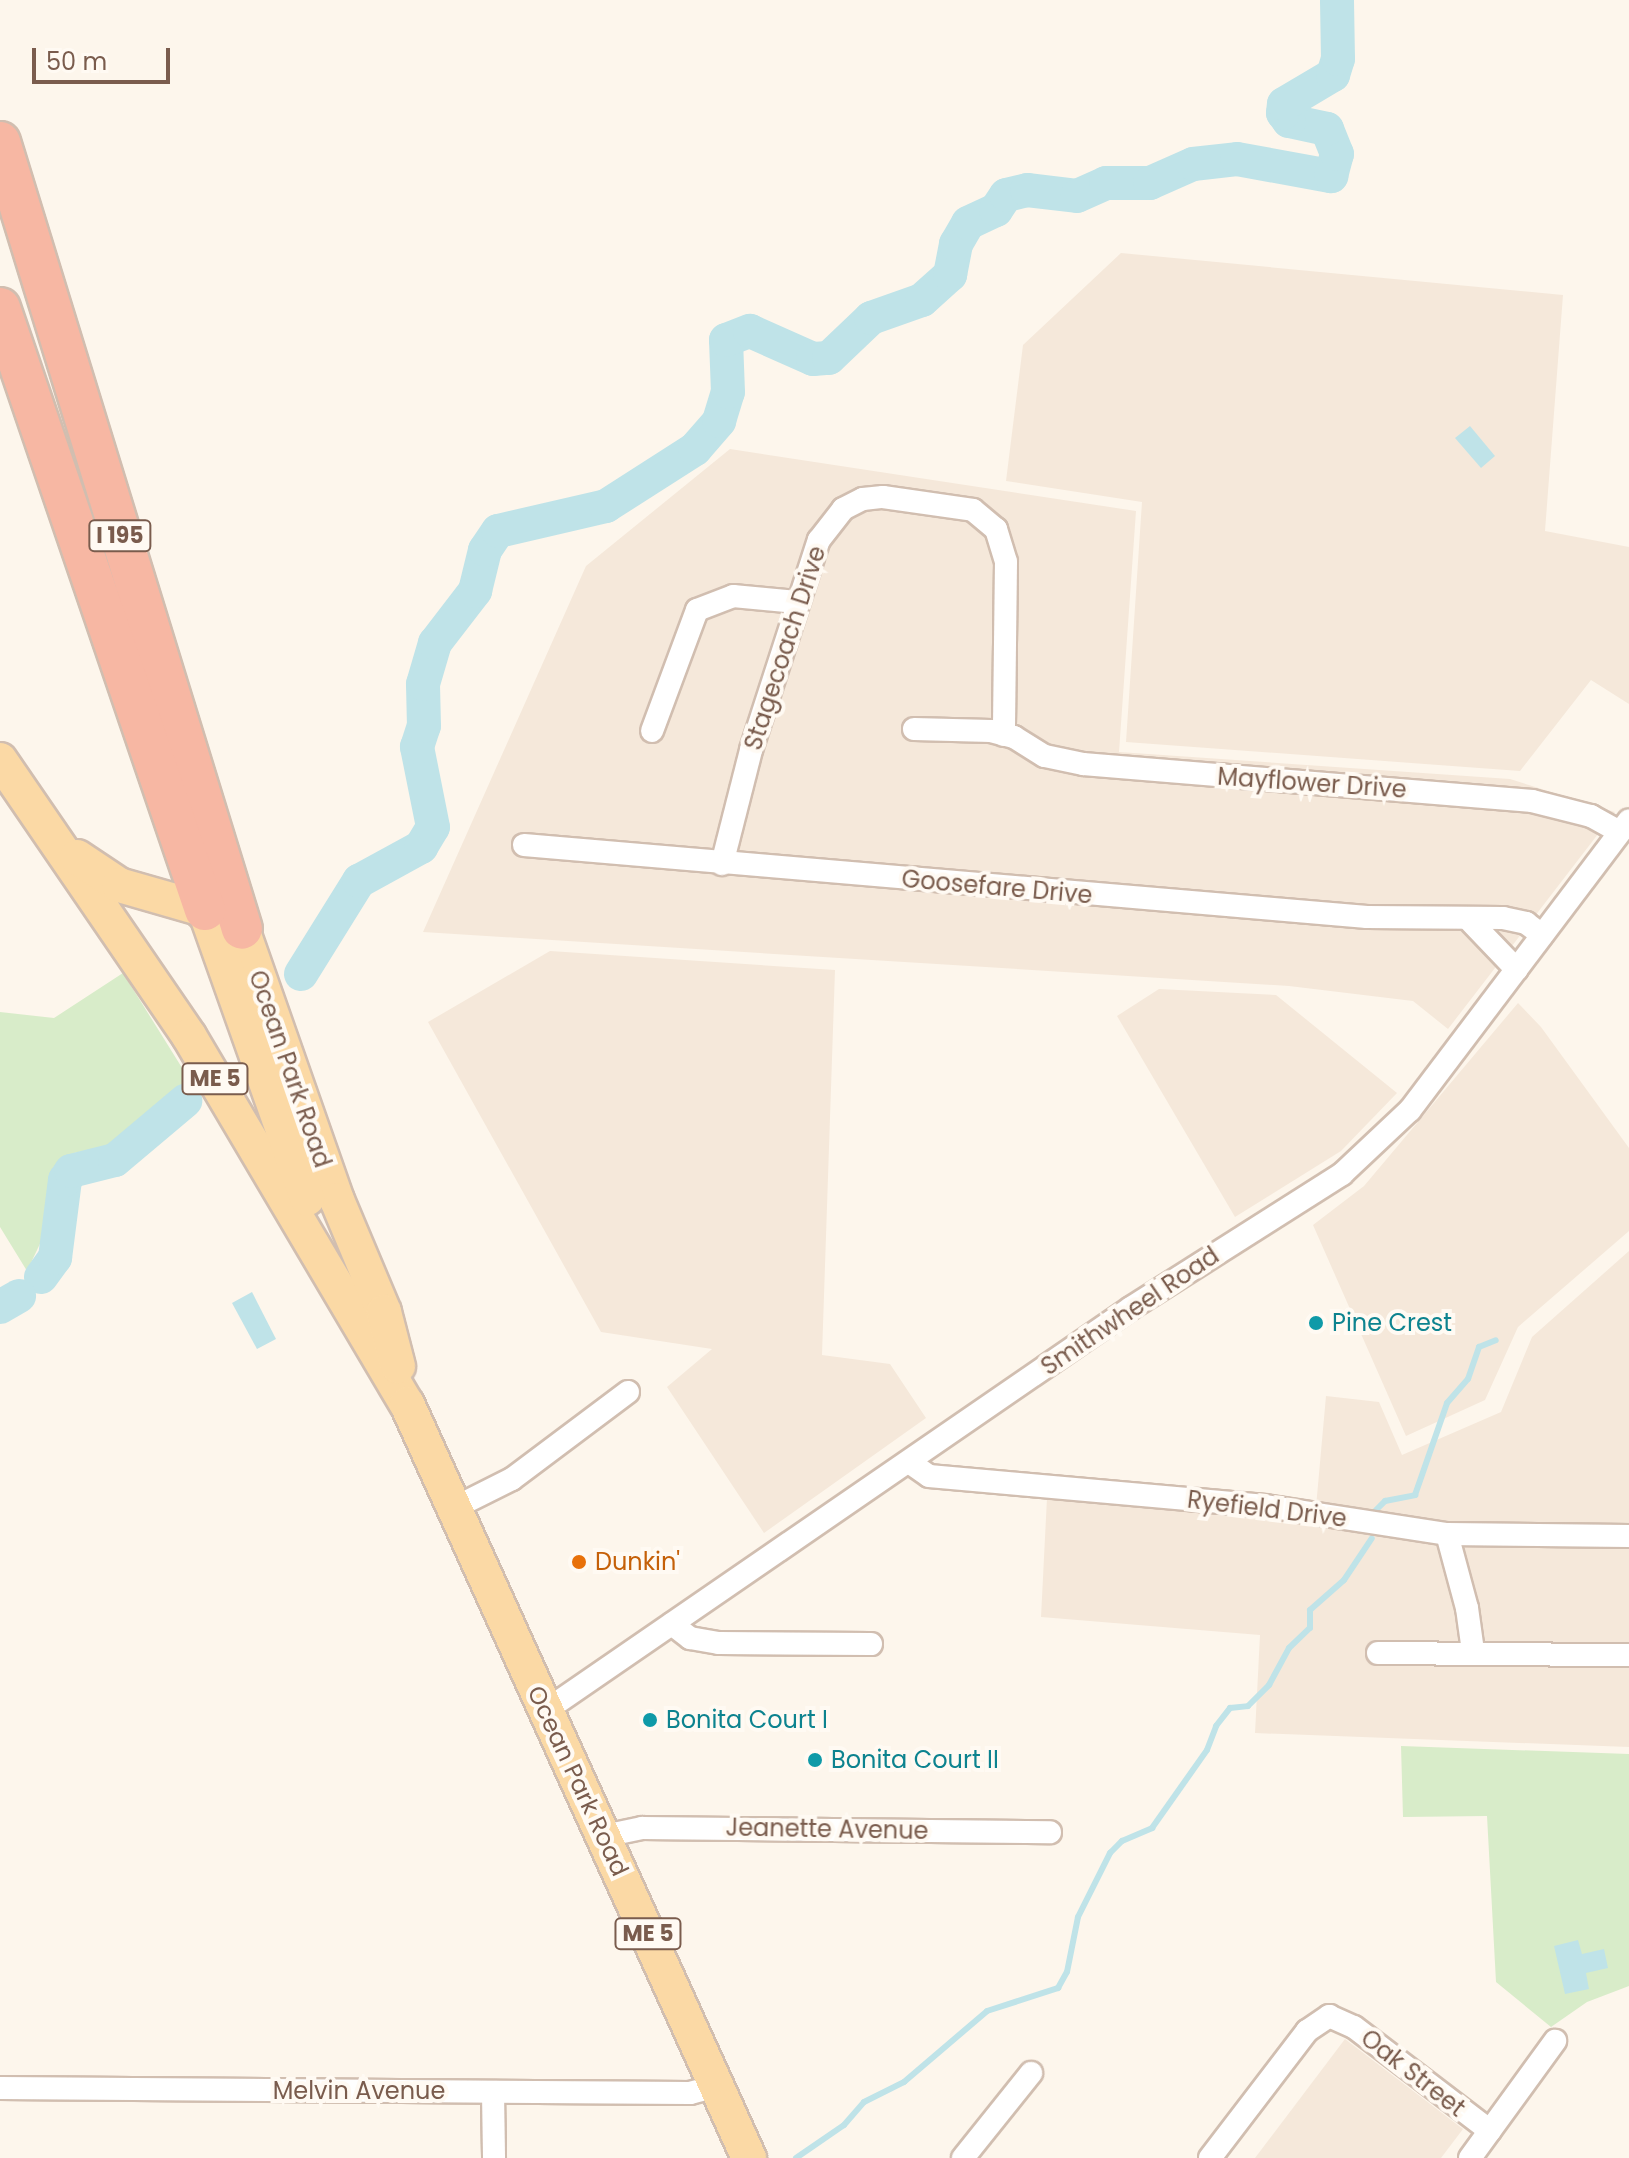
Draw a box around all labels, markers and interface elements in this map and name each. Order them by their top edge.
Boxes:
scale bar [36,32,174,82]
text: 50 m [46,45,107,78]
road number: I 195 [88,518,152,554]
street label: Stagecoach Drive [738,542,832,754]
street label: Mayflower Drive [1216,762,1408,804]
street label: Goosefare Drive [900,864,1094,910]
street label: Ocean Park Road [243,967,337,1171]
road number: ME 5 [181,1061,249,1097]
street label: Smithwheel Road [1036,1241,1224,1381]
place label: Pine Crest [1332,1309,1452,1337]
marker: Pine Crest [1307,1314,1325,1332]
street label: Ryefield Drive [1186,1485,1348,1533]
place label: Dunkin' [595,1548,680,1576]
marker: Dunkin' [570,1553,588,1571]
street label: Ocean Park Road [521,1681,635,1881]
place label: Bonita Court I [666,1706,828,1734]
marker: Bonita Court I [641,1711,659,1729]
place label: Bonita Court II [831,1746,999,1774]
marker: Bonita Court II [806,1751,824,1769]
street label: Jeanette Avenue [725,1813,929,1845]
road number: ME 5 [614,1916,682,1952]
street label: Oak Street [1355,2023,1471,2123]
street label: Melvin Avenue [273,2077,445,2105]

